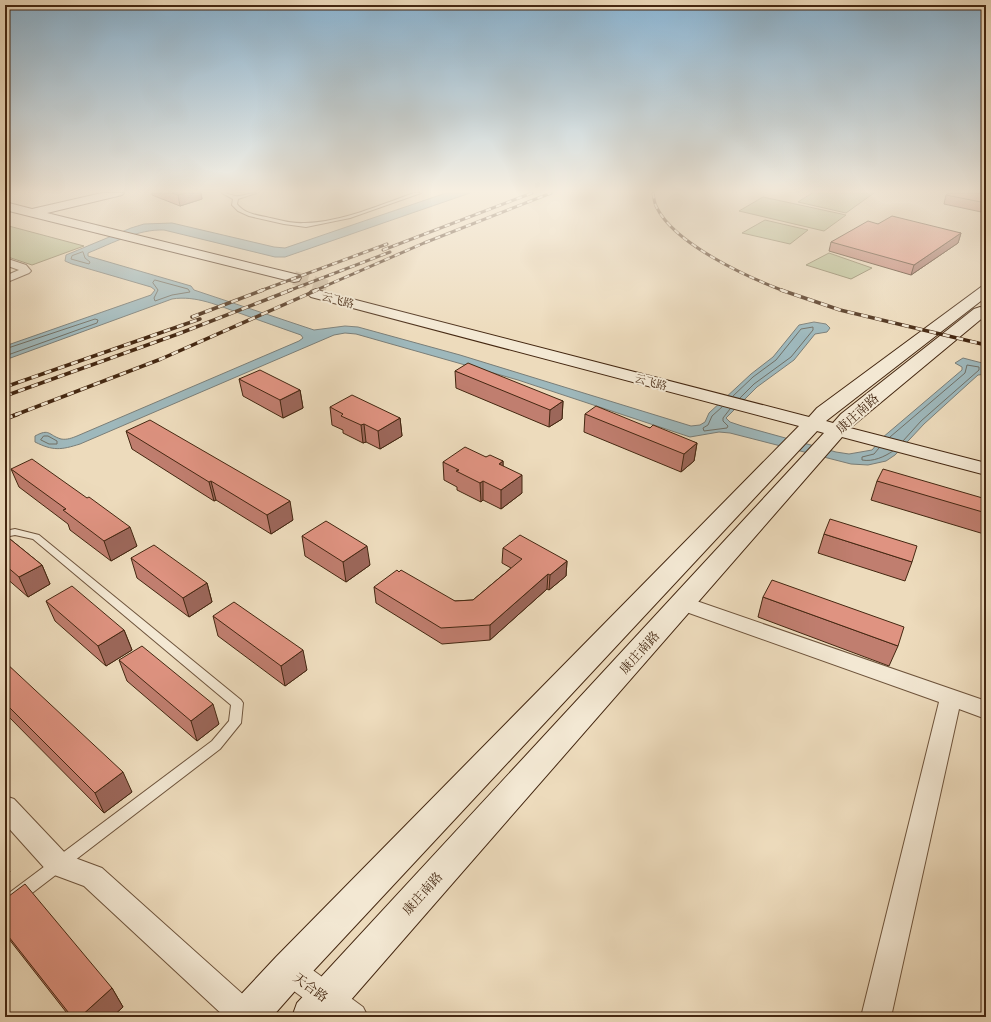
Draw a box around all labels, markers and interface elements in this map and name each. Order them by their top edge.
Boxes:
street label: 云飞路 [320,289,356,311]
street label: 云飞路 [633,371,669,393]
street label: 康庄南路 [832,390,882,436]
street label: 康庄南路 [616,627,662,677]
street label: 康庄南路 [399,868,445,918]
street label: 天合路 [291,969,331,1005]

